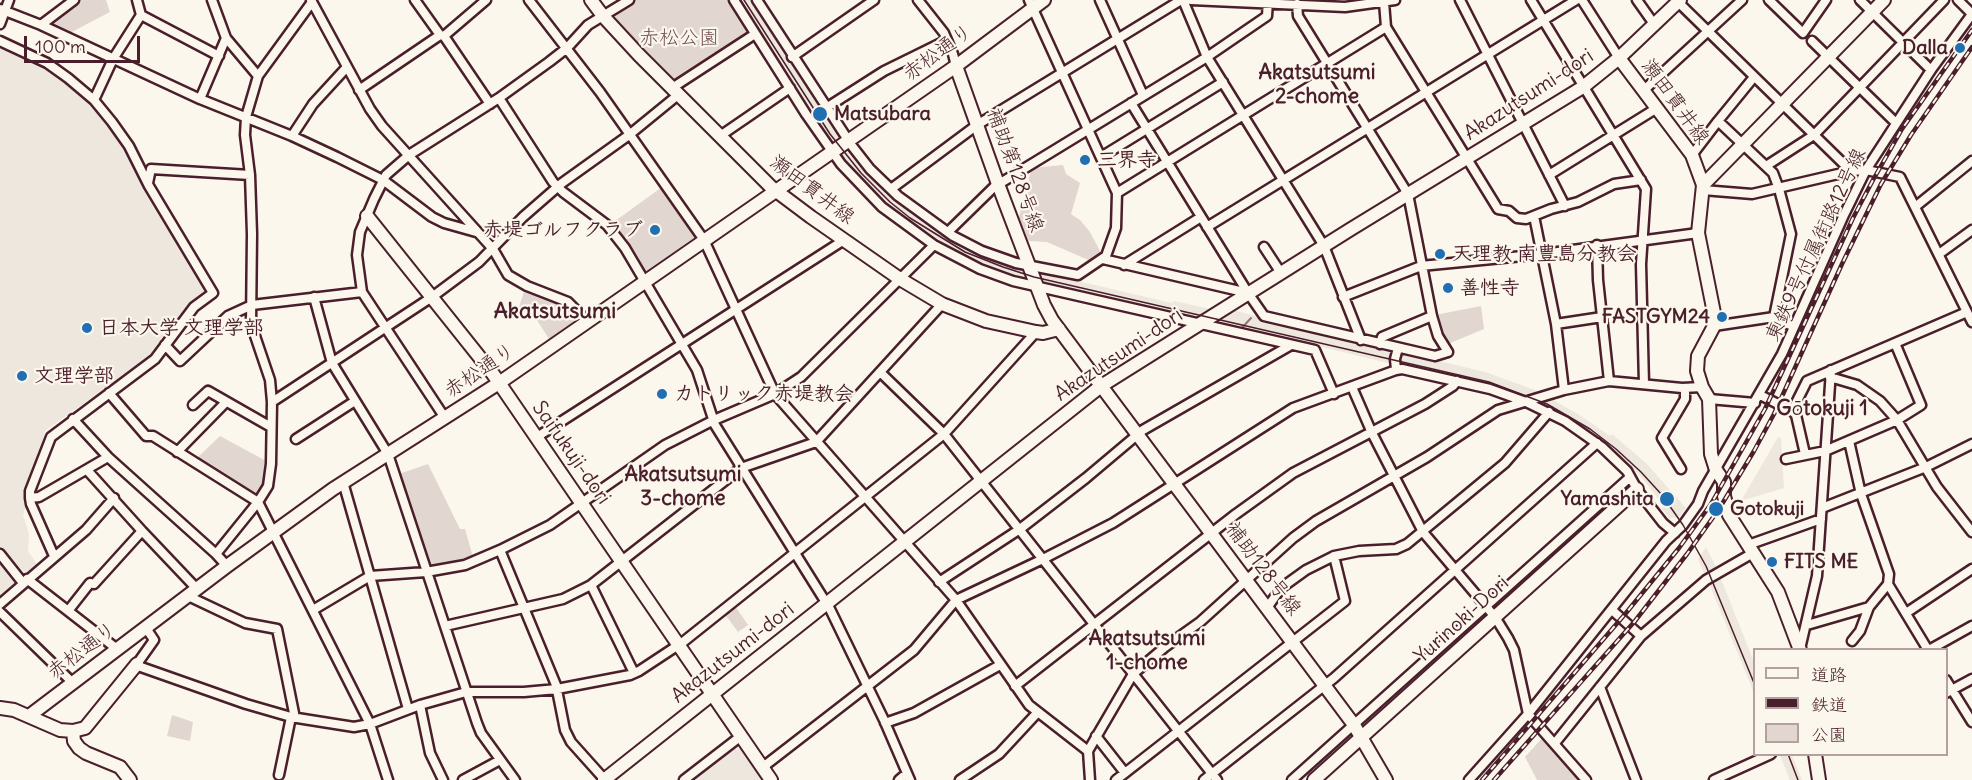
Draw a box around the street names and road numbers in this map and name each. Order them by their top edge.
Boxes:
street label: 赤松通り [899,20,977,86]
street label: Akazutsumi-dori [1460,44,1598,146]
street label: 瀬田貫井線 [1636,54,1714,150]
street label: 補助第128号線 [981,105,1049,235]
street label: 東鉄9号付属街路12号線 [1761,145,1871,345]
street label: 瀬田貫井線 [765,150,859,230]
street label: Akazutsumi-dori [1050,303,1188,407]
street label: 赤松通り [440,339,520,403]
street label: Saifukuji-dori [527,397,615,509]
street label: 補助128号線 [1220,518,1306,620]
street label: Yurinoki-Dori [1410,571,1514,669]
street label: Akazutsumi-dori [667,598,799,708]
street label: 赤松通り [43,617,121,685]

